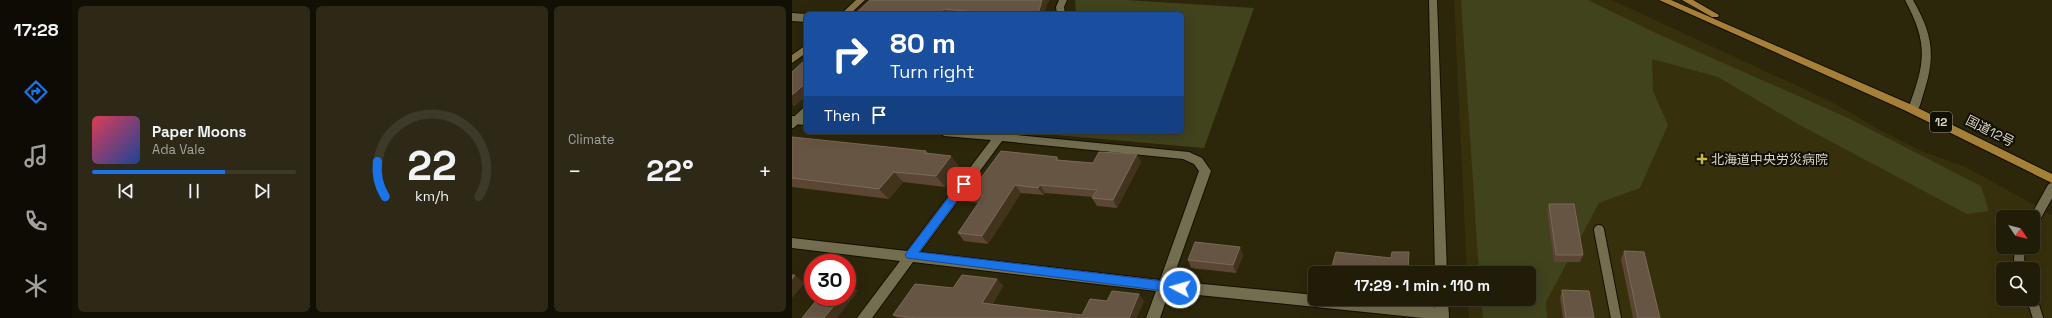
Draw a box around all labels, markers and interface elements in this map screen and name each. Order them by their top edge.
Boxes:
text: 17:28 [14,18,58,41]
text: 80 m [890,25,956,61]
icon: right [824,28,876,80]
text: Turn right [890,60,974,83]
icon: directions [22,78,50,106]
icon: arrive [868,104,890,126]
text: Then [824,106,860,125]
road number: 12 [1930,112,1952,132]
street label: 国道12号 [1963,112,2017,150]
text: Paper Moons [152,122,246,141]
text: Climate [568,131,614,148]
text: 22 [407,139,457,192]
text: Ada Vale [152,141,205,158]
icon: music [22,142,50,170]
text: 22° [646,151,694,190]
place label: 北海道中央労災病院 [1711,151,1828,168]
marker: 北海道中央労災病院 [1696,153,1708,165]
text: − [568,157,582,185]
text: + [758,157,772,185]
pin [947,167,981,201]
icon: arrive [953,173,975,195]
icon: previous [115,180,137,202]
icon: pause [183,180,205,202]
icon: next [251,180,273,202]
text: km/h [415,187,449,205]
icon: phone [22,207,50,235]
north arrow [1996,210,2040,254]
map controls [1996,210,2040,306]
speed limit sign: 30 [804,254,856,306]
button: search [1996,262,2040,306]
position arrow [1159,267,1201,309]
icon: climate [22,272,50,300]
text: 17:29 · 1 min · 110 m [1354,276,1490,295]

